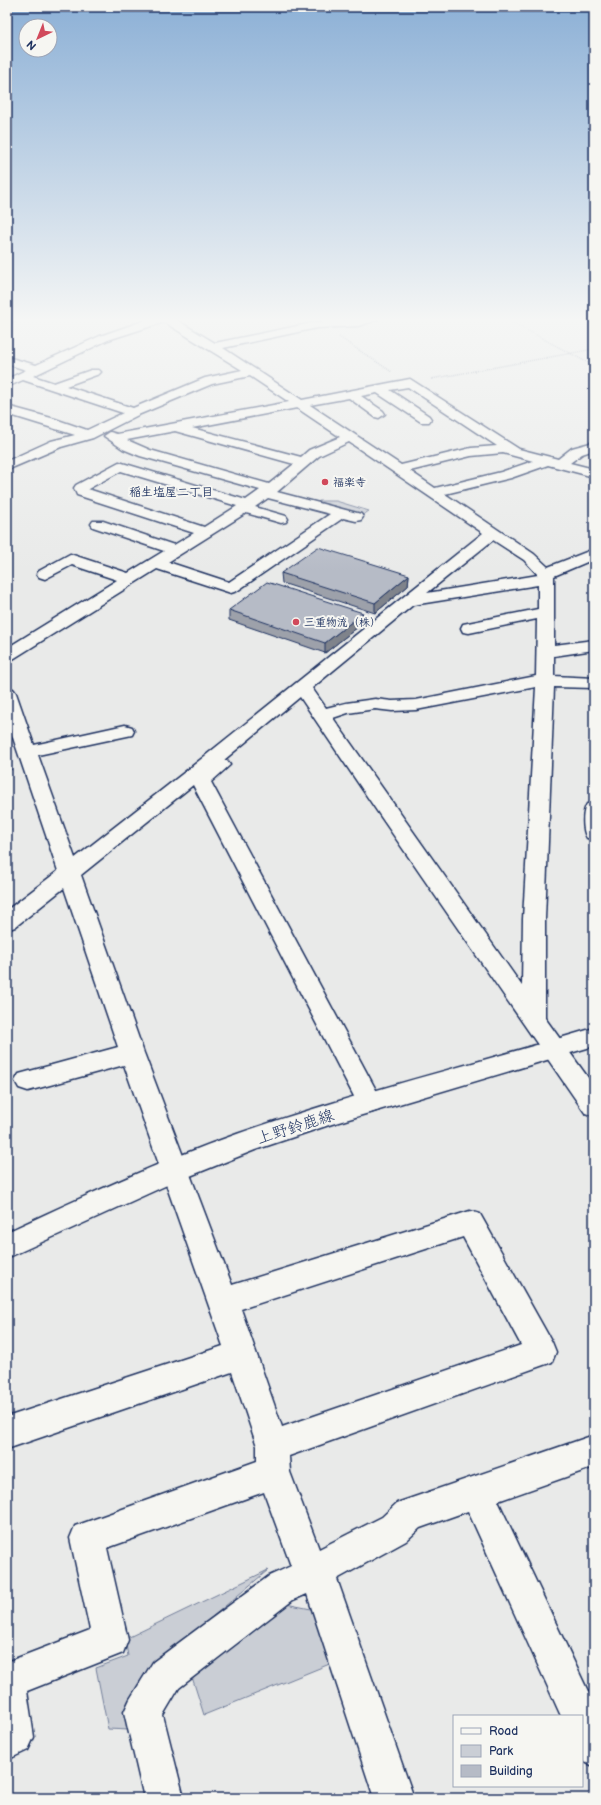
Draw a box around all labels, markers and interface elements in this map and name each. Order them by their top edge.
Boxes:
north arrow [18,18,58,58]
text: N [24,37,39,53]
place label: 福楽寺 [333,476,366,489]
marker: 福楽寺 [320,477,330,487]
district label: 稲生塩屋二丁目 [129,485,213,500]
place label: 三重物流（株） [304,616,381,629]
marker: 三重物流（株） [291,617,301,627]
street label: 上野鈴鹿線 [254,1106,336,1149]
legend [453,1715,583,1787]
text: Road [489,1724,518,1739]
text: Park [489,1744,513,1759]
text: Building [489,1764,533,1779]

